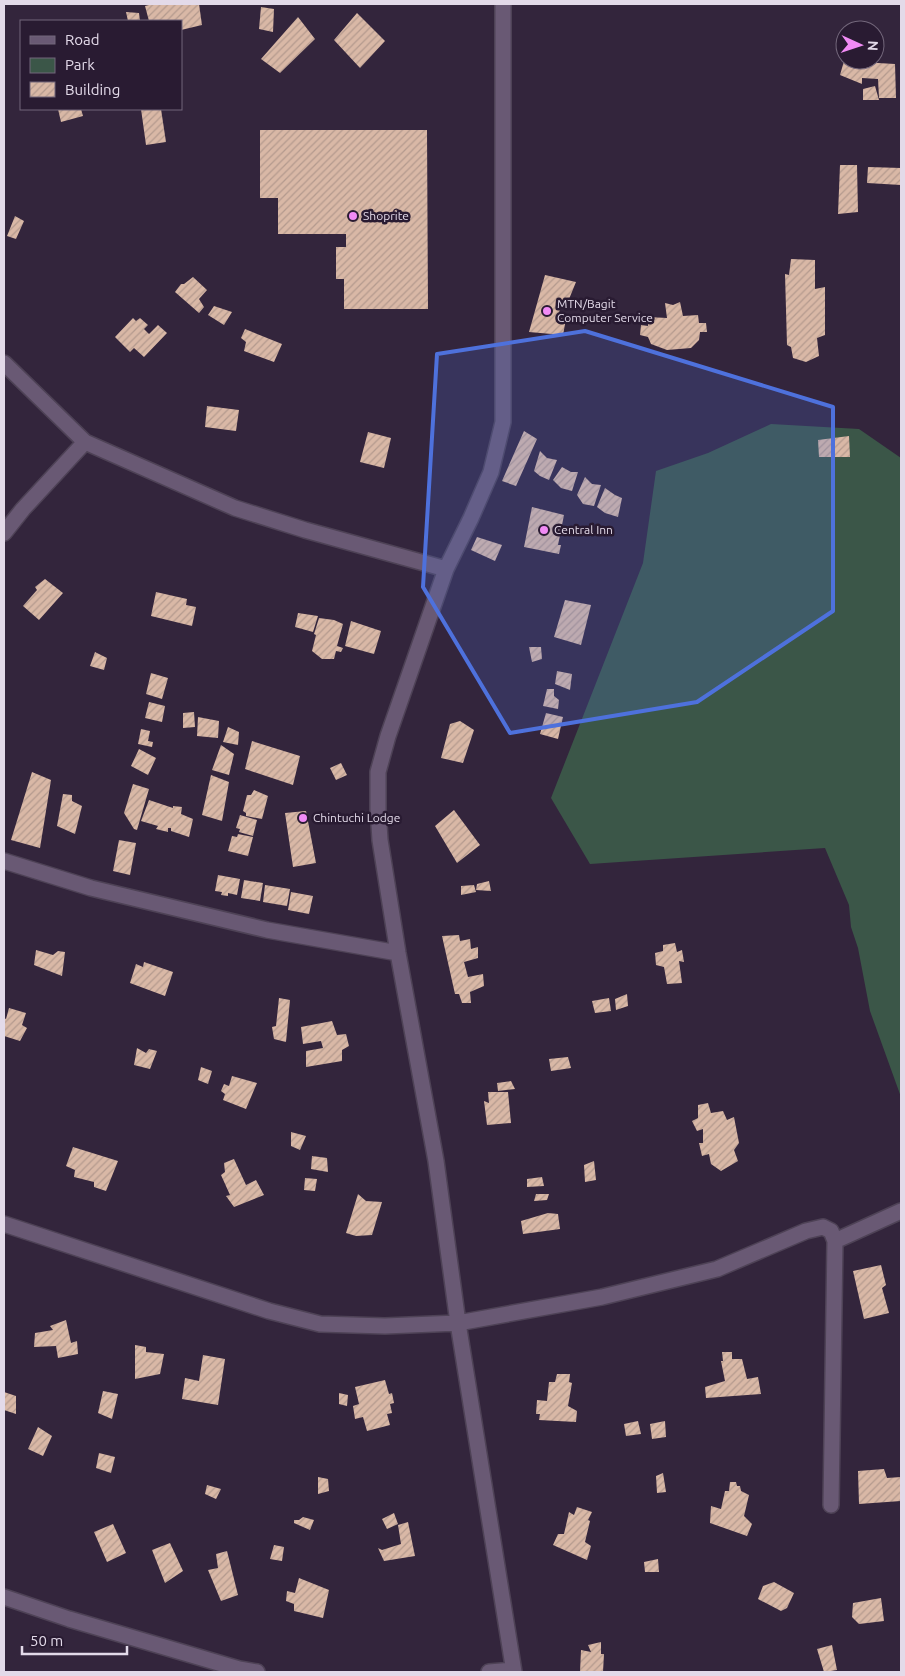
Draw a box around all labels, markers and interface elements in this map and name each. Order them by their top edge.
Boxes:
legend [20,20,182,110]
north arrow [835,20,885,70]
text: Road [65,31,100,48]
text: N [865,40,881,51]
text: Park [65,56,95,73]
text: Building [65,81,120,98]
place label: Shoprite [363,209,409,222]
marker: Shoprite [347,210,359,222]
place label: MTN/Bagit Computer Service [557,297,653,324]
marker: MTN/Bagit Computer Service [541,305,553,317]
place label: Central Inn [554,523,613,536]
marker: Central Inn [538,524,550,536]
place label: Chintuchi Lodge [313,811,400,824]
marker: Chintuchi Lodge [297,812,309,824]
scale bar [22,1624,128,1656]
text: 50 m [30,1632,63,1649]

